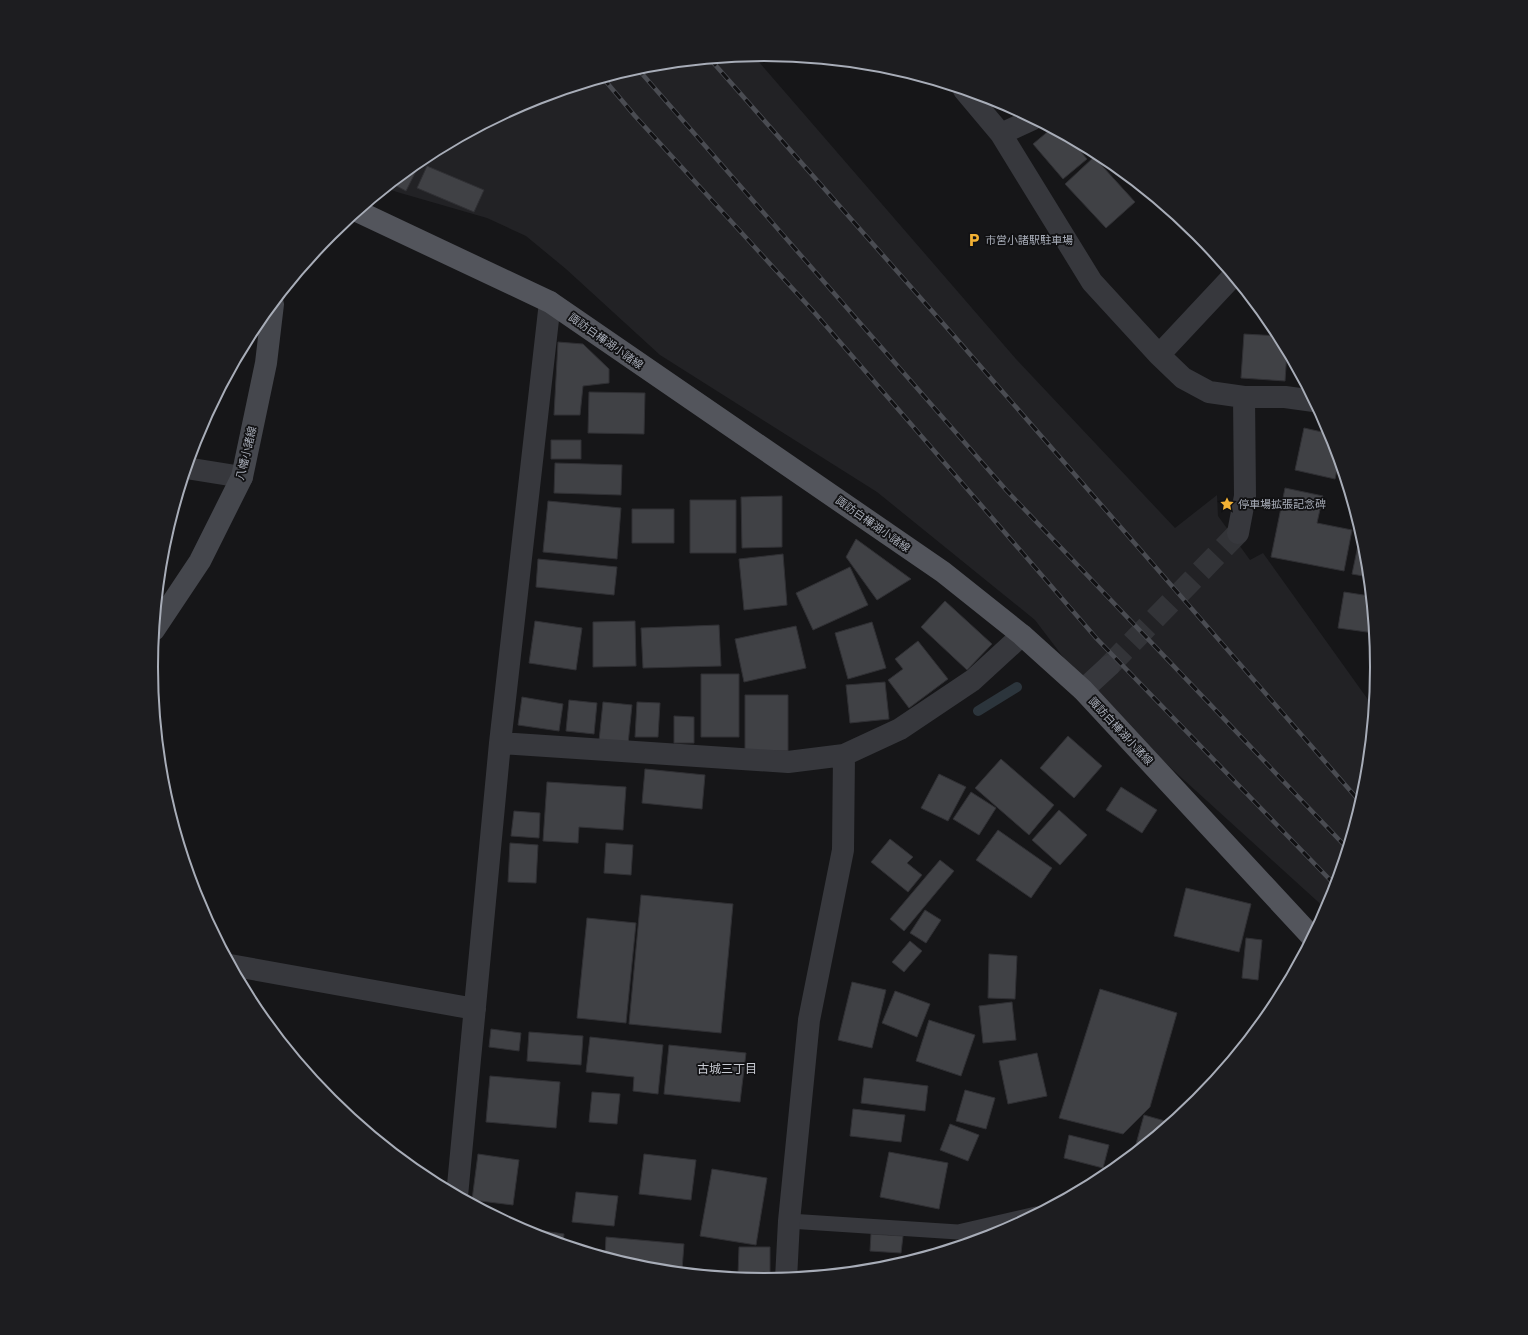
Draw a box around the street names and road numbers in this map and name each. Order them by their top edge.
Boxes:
street label: 諏訪白樺湖小諸線 [567,310,646,371]
street label: 八幡小諸線 [233,425,258,481]
street label: 諏訪白樺湖小諸線 [834,493,913,554]
street label: 諏訪白樺湖小諸線 [1087,694,1156,767]

